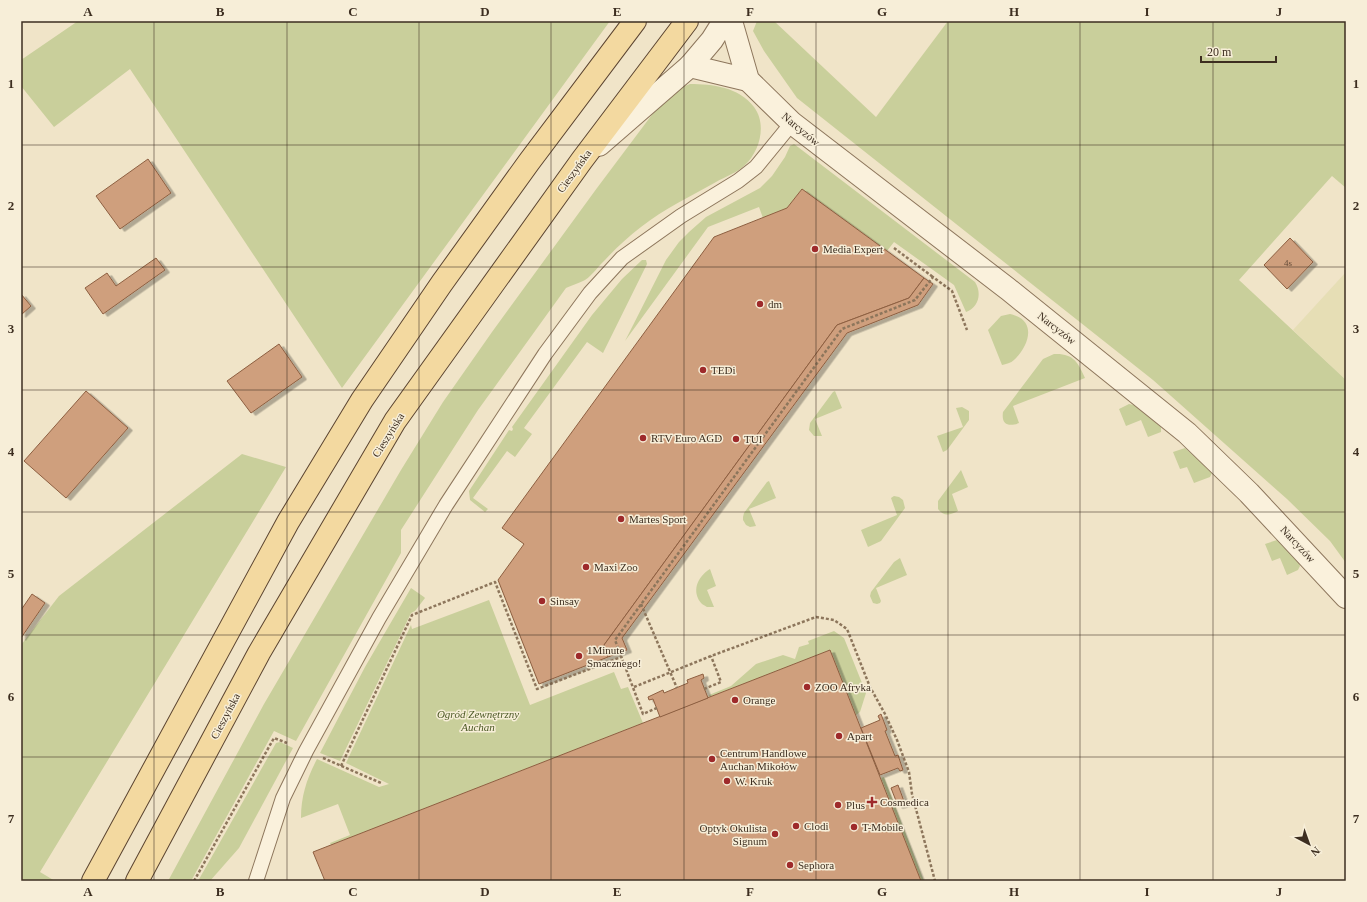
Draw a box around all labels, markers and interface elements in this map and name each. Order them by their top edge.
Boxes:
text: A [83,4,93,19]
text: B [216,4,225,19]
text: C [348,4,358,19]
text: D [480,4,490,19]
text: E [613,4,621,19]
text: F [746,4,754,19]
text: G [877,4,887,19]
text: H [1009,4,1019,19]
text: I [1144,4,1150,19]
text: J [1276,4,1283,19]
scale bar [1201,38,1276,64]
text: 20 m [1207,45,1232,59]
text: 1 [8,76,14,91]
text: 1 [1353,76,1359,91]
street label: Narcyzów [780,110,822,148]
street label: Cieszyńska [554,147,594,195]
text: 2 [8,198,14,213]
text: 2 [1353,198,1359,213]
place label: Media Expert [823,243,883,255]
marker: Media Expert [810,244,820,254]
house number: 4s [1284,258,1292,268]
place label: dm [768,298,783,310]
marker: dm [755,299,765,309]
street label: Narcyzów [1035,309,1079,347]
text: 3 [8,321,15,336]
text: 3 [1353,321,1360,336]
place label: TEDi [711,364,735,376]
marker: TEDi [698,365,708,375]
street label: Cieszyńska [370,410,406,459]
place label: RTV Euro AGD [651,432,722,444]
marker: RTV Euro AGD [638,433,648,443]
place label: TUI [744,433,763,445]
marker: TUI [731,434,741,444]
text: 4 [8,444,15,459]
text: 4 [1353,444,1360,459]
place label: Martes Sport [629,513,686,525]
marker: Martes Sport [616,514,626,524]
street label: Narcyzów [1278,523,1318,565]
place label: Maxi Zoo [594,561,638,573]
marker: Maxi Zoo [581,562,591,572]
text: 5 [8,566,15,581]
text: 5 [1353,566,1360,581]
place label: Sinsay [550,595,580,607]
marker: Sinsay [537,596,547,606]
place label: 1Minute Smacznego! [587,644,641,669]
marker: 1Minute Smacznego! [574,651,584,661]
place label: ZOO Afryka [815,681,871,693]
marker: ZOO Afryka [802,682,812,692]
text: 6 [8,689,15,704]
text: 6 [1353,689,1360,704]
street label: Cieszyńska [208,691,242,741]
place label: Orange [743,694,775,706]
marker: Orange [730,695,740,705]
park label: Ogród Zewnętrzny Auchan [437,708,519,733]
place label: Apart [847,730,872,742]
marker: Apart [834,731,844,741]
place label: Centrum Handlowe Auchan Mikołów [720,747,807,772]
marker: Centrum Handlowe Auchan Mikołów [707,754,717,764]
place label: W. Kruk [735,775,773,787]
marker: W. Kruk [722,776,732,786]
place label: Cosmedica [880,796,929,808]
marker: Cosmedica [867,797,877,807]
place label: Plus [846,799,865,811]
marker: Plus [833,800,843,810]
text: 7 [8,811,15,826]
text: 7 [1353,811,1360,826]
place label: Clodi [804,820,828,832]
marker: Clodi [791,821,801,831]
place label: T-Mobile [862,821,903,833]
place label: Optyk Okulista Signum [699,822,767,847]
marker: T-Mobile [849,822,859,832]
north arrow [1289,824,1329,864]
marker: Optyk Okulista Signum [770,829,780,839]
text: N [1309,844,1322,859]
place label: Sephora [798,859,834,871]
marker: Sephora [785,860,795,870]
text: A [83,884,93,899]
text: B [216,884,225,899]
text: C [348,884,358,899]
text: D [480,884,490,899]
text: E [613,884,621,899]
text: F [746,884,754,899]
text: G [877,884,887,899]
text: H [1009,884,1019,899]
text: I [1144,884,1150,899]
text: J [1276,884,1283,899]

